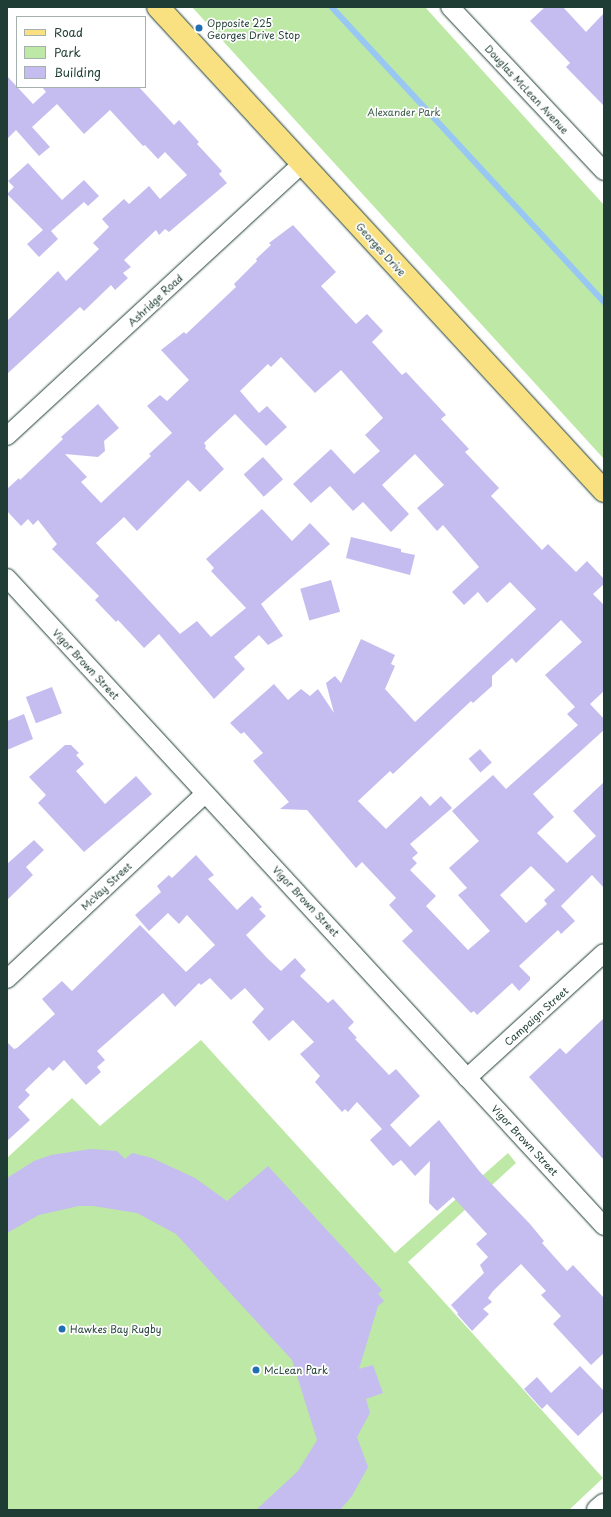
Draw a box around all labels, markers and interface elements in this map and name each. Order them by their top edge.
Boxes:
legend [16,16,146,88]
place label: Opposite 225 Georges Drive Stop [207,16,300,40]
text: Road [54,23,83,41]
marker: Opposite 225 Georges Drive Stop [194,23,204,33]
street label: Douglas McLean Avenue [483,42,571,136]
text: Park [54,43,81,61]
text: Building [54,63,101,81]
park label: Alexander Park [367,106,441,118]
street label: Georges Drive [354,220,408,278]
street label: Ashridge Road [125,272,185,328]
street label: Vigor Brown Street [50,626,122,702]
street label: McVay Street [78,859,134,913]
street label: Vigor Brown Street [270,863,342,939]
street label: Campaign Street [501,984,571,1048]
street label: Vigor Brown Street [489,1102,561,1178]
place label: Hawkes Bay Rugby [70,1323,162,1335]
marker: Hawkes Bay Rugby [57,1324,67,1334]
place label: McLean Park [264,1364,328,1376]
marker: McLean Park [251,1365,261,1375]

